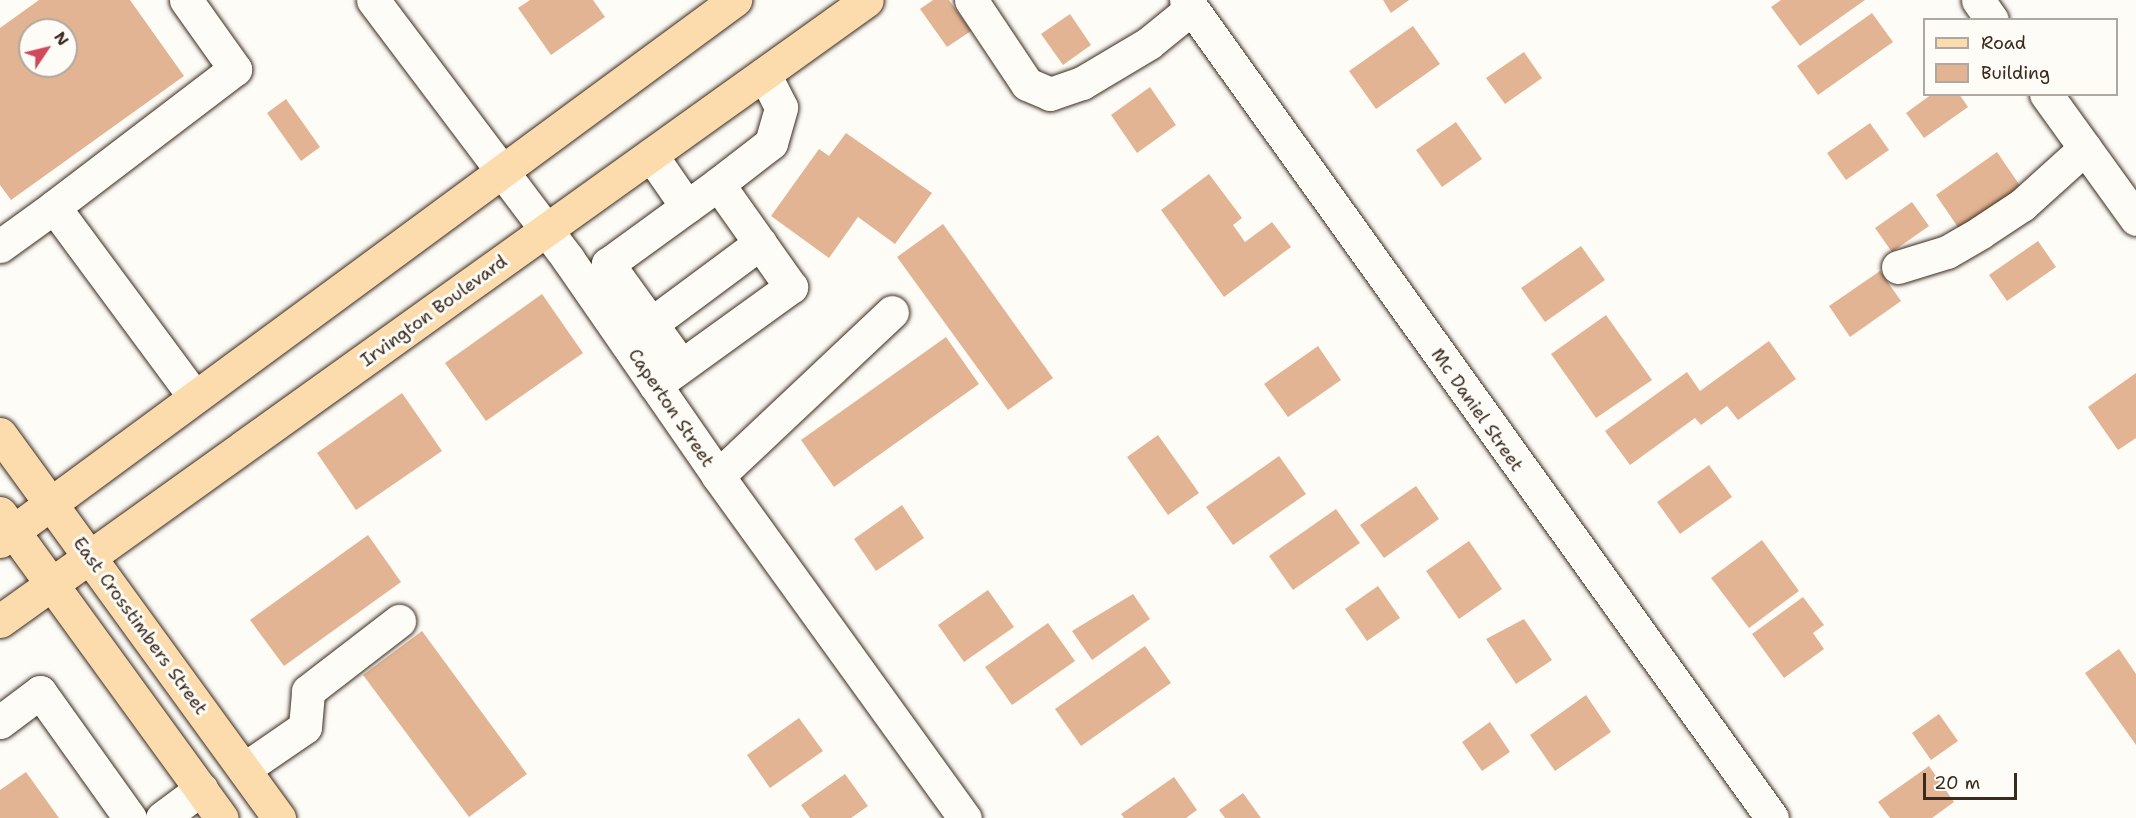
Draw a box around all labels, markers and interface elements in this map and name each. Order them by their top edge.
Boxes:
north arrow [18,18,78,78]
legend [1923,18,2118,96]
text: N [49,27,74,50]
text: Road [1981,31,2026,55]
text: Building [1981,61,2050,85]
street label: Irvington Boulevard [357,251,511,371]
street label: Mc Daniel Street [1426,344,1528,476]
street label: Caperton Street [623,345,719,471]
street label: East Crosstimbers Street [68,533,212,719]
scale bar [1926,761,2020,799]
text: 20 m [1934,771,1980,795]

